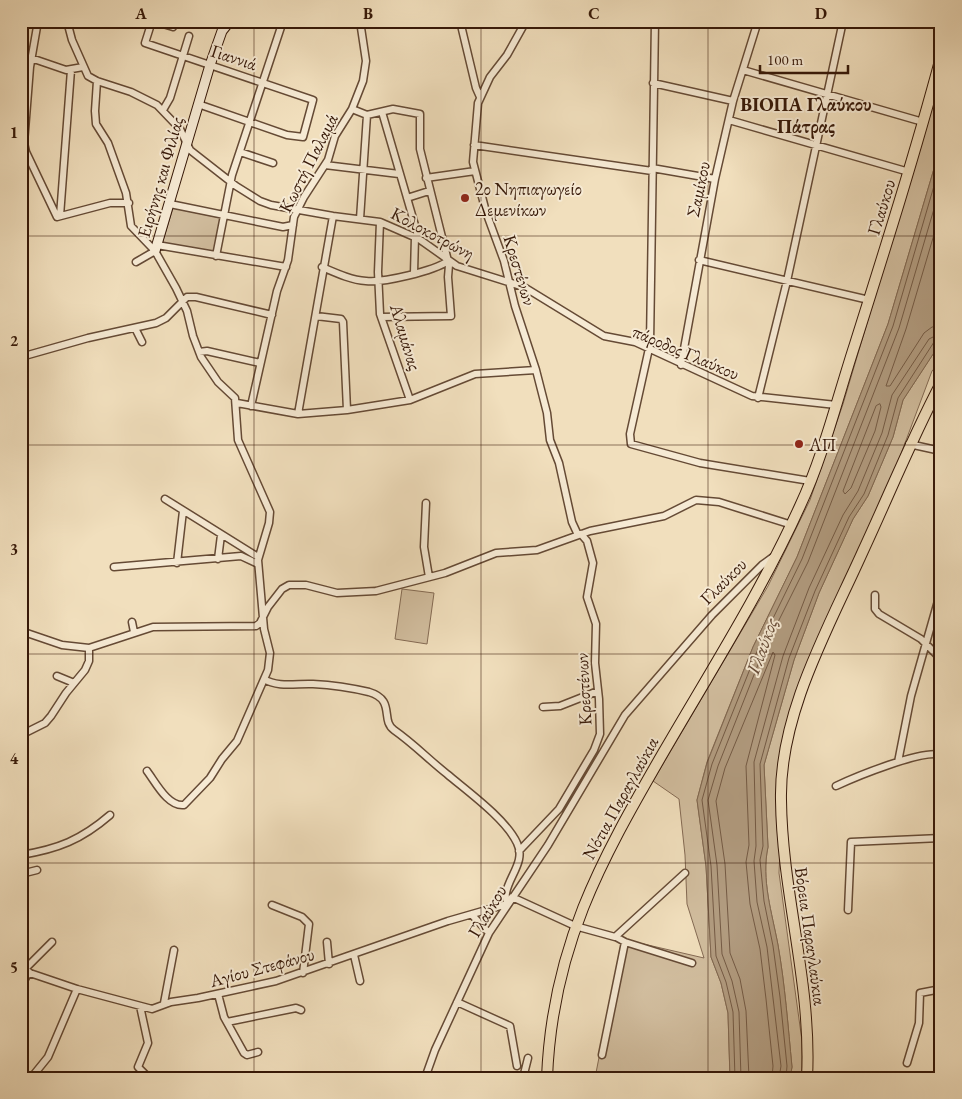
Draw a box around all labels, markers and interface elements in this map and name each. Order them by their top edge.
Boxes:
text: A [134,3,147,24]
text: B [363,3,373,24]
text: C [588,3,600,24]
text: D [815,3,827,24]
street label: Γιαννιά [208,39,261,75]
scale bar [760,42,847,74]
text: 100 m [767,50,804,69]
district label: ΒΙΟΠΑ Γλαύκου Πάτρας [740,92,872,139]
street label: Κωστή Παλαμά [273,109,343,216]
street label: Ειρήνης και Φιλίας [132,114,188,240]
text: 1 [10,122,18,143]
street label: Σαμίκου [681,159,715,219]
street label: Γλαύκου [862,176,900,238]
place label: 2ο Νηπιαγωγείο Δεμενίκων [475,177,582,221]
marker: 2ο Νηπιαγωγείο Δεμενίκων [459,192,471,204]
street label: Κολοκοτρώνη [387,201,479,265]
street label: Κρεστένων [498,232,542,308]
street label: Αλαμάνας [385,300,427,373]
street label: πάροδος Γλαύκου [629,319,743,385]
text: 2 [10,330,19,351]
place label: ΑΠ [808,433,836,456]
marker: ΑΠ [793,438,805,450]
text: 3 [10,539,18,560]
street label: Γλαύκου [695,553,751,609]
water label: Γλαύκος [740,614,784,679]
street label: Κρεστένων [570,652,596,726]
street label: Νότια Παραγλαύκια [577,732,664,863]
text: 4 [10,748,19,769]
street label: Βόρεια Παραγλαύκια [790,865,832,1007]
street label: Γλαύκου [462,881,512,941]
street label: Αγίου Στεφάνου [206,942,317,992]
text: 5 [10,957,18,978]

